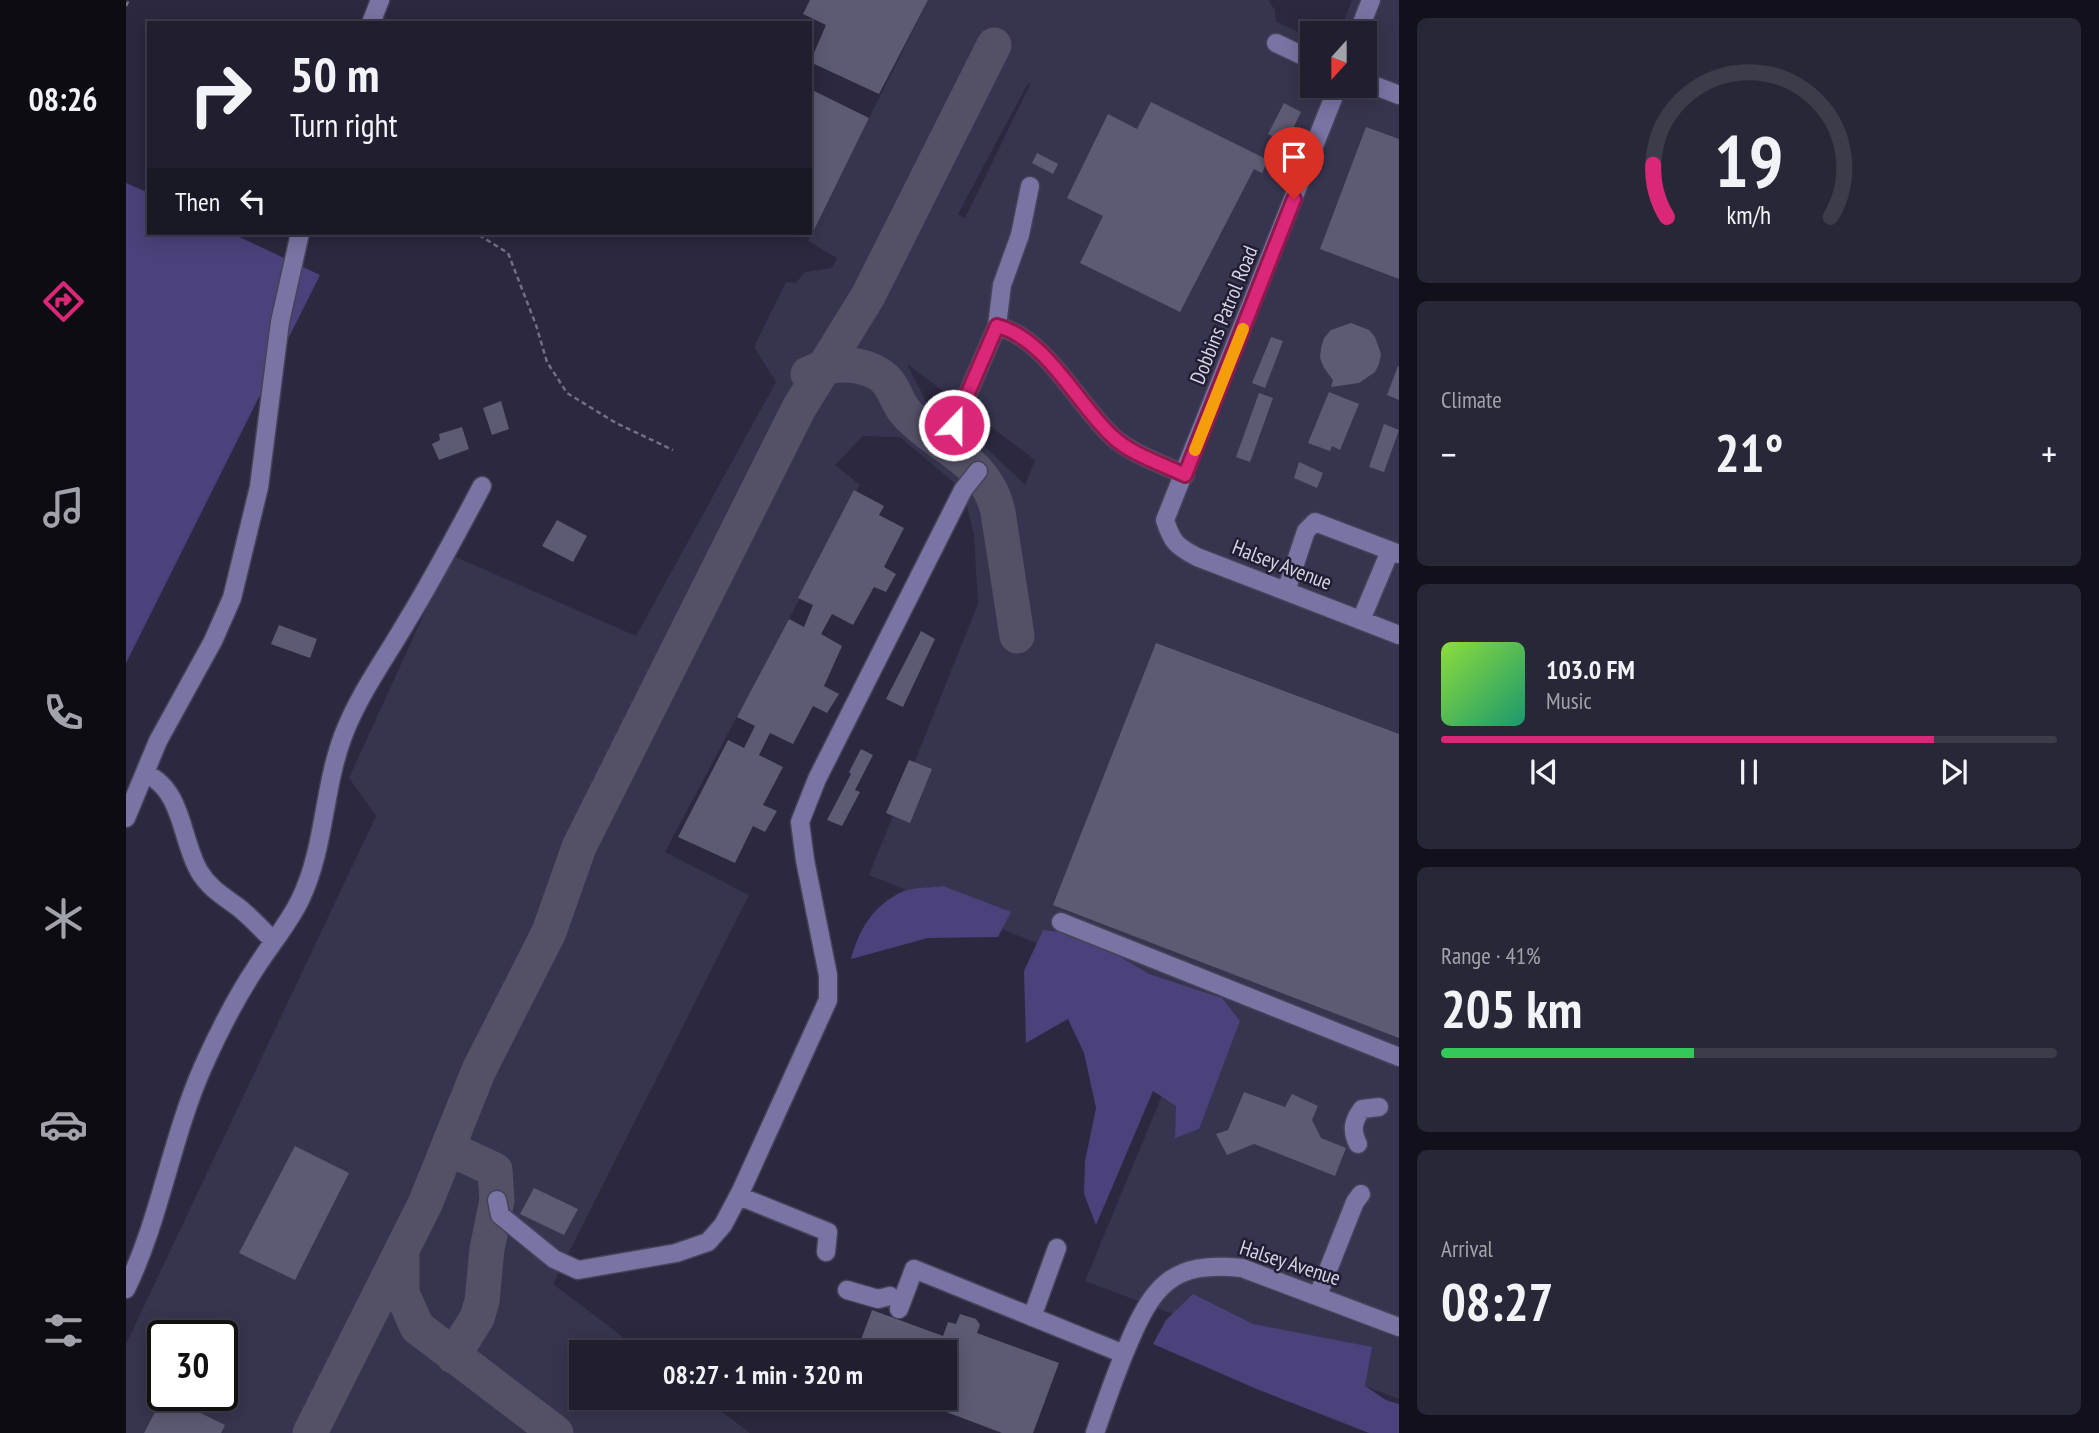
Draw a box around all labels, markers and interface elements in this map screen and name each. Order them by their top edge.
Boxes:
north arrow [1300,21,1377,98]
map controls [1300,21,1377,98]
text: 50 m [290,42,379,106]
icon: right [175,49,266,140]
text: 08:26 [28,78,98,120]
text: Turn right [290,104,398,146]
text: 19 [1714,113,1784,207]
pin [1264,127,1324,199]
icon: arrive [1275,138,1313,176]
icon: left [234,182,272,220]
text: Then [175,185,220,218]
text: km/h [1727,198,1771,230]
street label: Dobbins Patrol Road [1184,242,1264,388]
icon: directions [39,277,88,326]
text: Climate [1441,385,1502,414]
position arrow [917,388,991,462]
text: 21° [1715,419,1783,486]
text: − [1441,429,1457,478]
text: + [2041,429,2057,478]
icon: music [39,483,88,532]
street label: Halsey Avenue [1229,533,1336,596]
text: 103.0 FM [1546,653,1635,686]
text: Music [1546,686,1592,715]
icon: phone [39,688,88,737]
icon: previous [1525,753,1563,791]
icon: pause [1730,753,1768,791]
icon: next [1935,753,1973,791]
icon: climate [39,894,88,943]
text: Range · 41% [1441,941,1541,970]
text: 205 km [1441,975,1582,1042]
icon: car [39,1100,88,1149]
street label: Halsey Avenue [1236,1234,1344,1291]
text: Arrival [1441,1234,1493,1263]
text: 08:27 [1441,1268,1553,1335]
icon: filters [39,1306,88,1355]
speed limit sign: 30 [147,1320,238,1411]
text: 08:27 · 1 min · 320 m [663,1358,863,1391]

